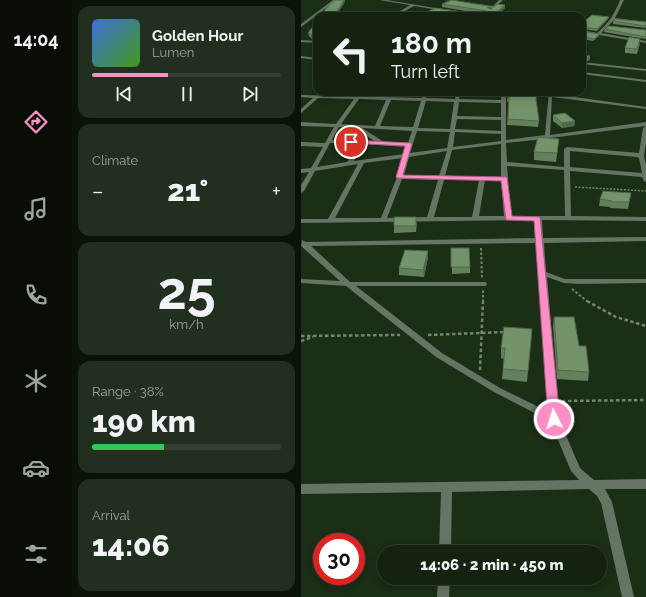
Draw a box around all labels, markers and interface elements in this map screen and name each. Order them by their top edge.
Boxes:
text: Golden Hour [152,27,243,45]
text: 180 m [391,27,472,60]
icon: left [325,28,377,80]
text: 14:04 [14,29,58,50]
text: Lumen [152,45,194,60]
text: Turn left [391,61,460,82]
icon: previous [113,83,135,105]
icon: pause [176,83,198,105]
icon: next [239,83,261,105]
icon: directions [22,108,50,136]
pin [334,125,368,159]
icon: arrive [340,131,362,153]
text: Climate [92,153,138,168]
text: 21° [167,173,208,208]
text: − [92,178,104,204]
text: + [272,178,281,204]
icon: music [22,195,50,223]
text: 25 [157,260,216,321]
icon: phone [22,281,50,309]
text: km/h [169,317,204,332]
icon: climate [22,367,50,395]
text: Range · 38% [92,384,164,399]
position arrow [533,398,575,440]
text: 190 km [92,404,196,439]
icon: car [22,454,50,482]
text: Arrival [92,508,130,523]
text: 14:06 [92,528,170,563]
speed limit sign: 30 [313,533,365,585]
icon: filters [22,540,50,568]
text: 14:06 · 2 min · 450 m [420,556,564,574]

